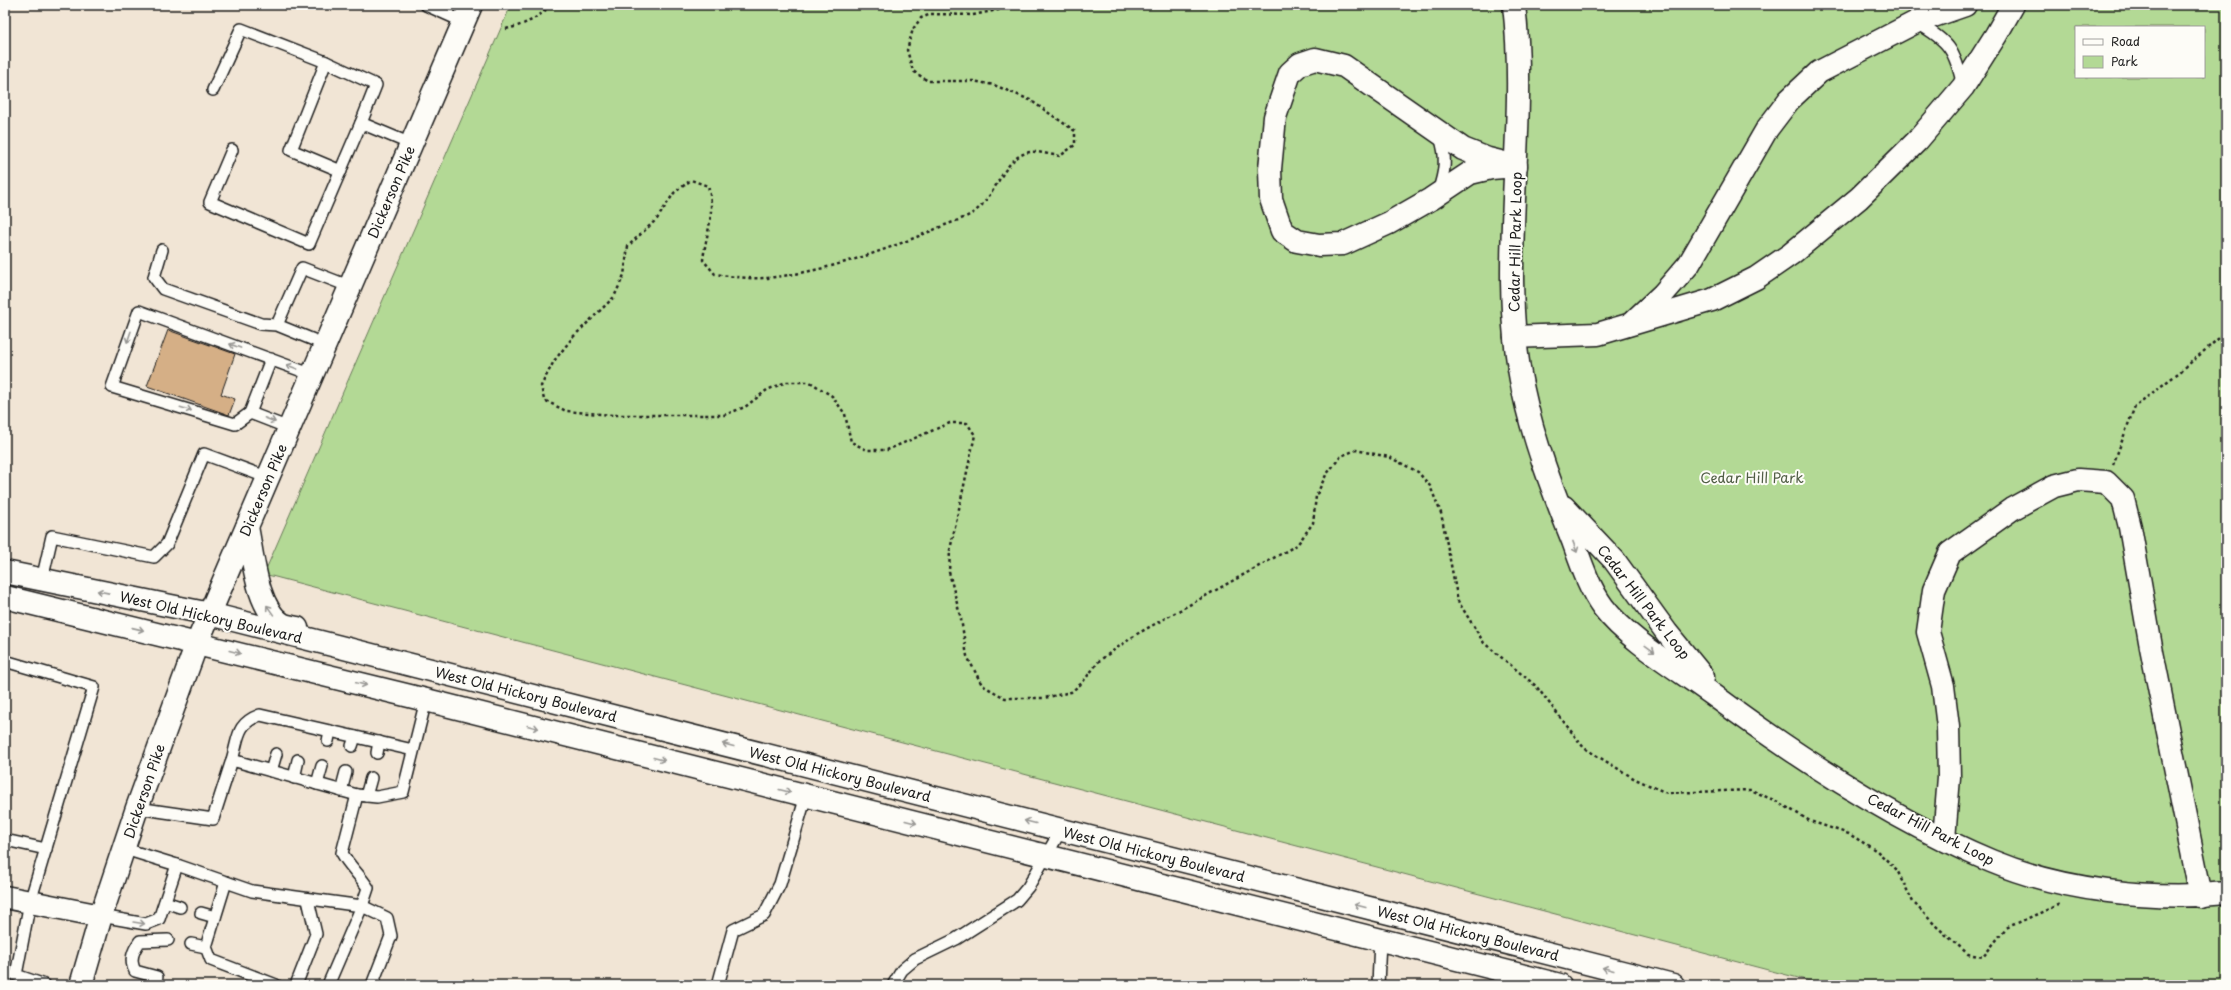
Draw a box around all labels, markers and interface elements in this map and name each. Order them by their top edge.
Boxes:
legend [2075,26,2205,78]
text: Road [2111,32,2140,50]
text: Park [2111,52,2138,70]
street label: Dickerson Pike [362,142,420,242]
street label: Cedar Hill Park Loop [1503,172,1527,312]
one-way arrow [125,331,133,343]
one-way arrow [228,342,241,349]
one-way arrow [286,363,299,370]
one-way arrow [179,406,192,413]
one-way arrow [263,417,275,425]
street label: Dickerson Pike [234,440,292,540]
park label: Cedar Hill Park [1700,467,1804,488]
one-way arrow [1571,540,1579,552]
street label: Cedar Hill Park Loop [1593,540,1695,664]
street label: West Old Hickory Boulevard [118,586,305,648]
one-way arrow [97,588,110,596]
one-way arrow [266,605,274,616]
one-way arrow [131,626,144,633]
one-way arrow [1644,645,1655,653]
one-way arrow [228,649,241,657]
street label: West Old Hickory Boulevard [433,661,620,727]
one-way arrow [354,680,367,688]
one-way arrow [526,724,539,732]
street label: Dickerson Pike [118,741,170,841]
one-way arrow [722,741,735,749]
street label: West Old Hickory Boulevard [747,741,934,807]
one-way arrow [652,756,665,763]
one-way arrow [779,787,792,795]
street label: Cedar Hill Park Loop [1864,788,1998,870]
one-way arrow [1024,818,1037,825]
one-way arrow [905,819,918,827]
street label: West Old Hickory Boulevard [1061,821,1248,887]
street label: West Old Hickory Boulevard [1375,900,1562,966]
one-way arrow [1354,901,1367,909]
one-way arrow [133,919,146,927]
one-way arrow [1602,964,1615,972]

